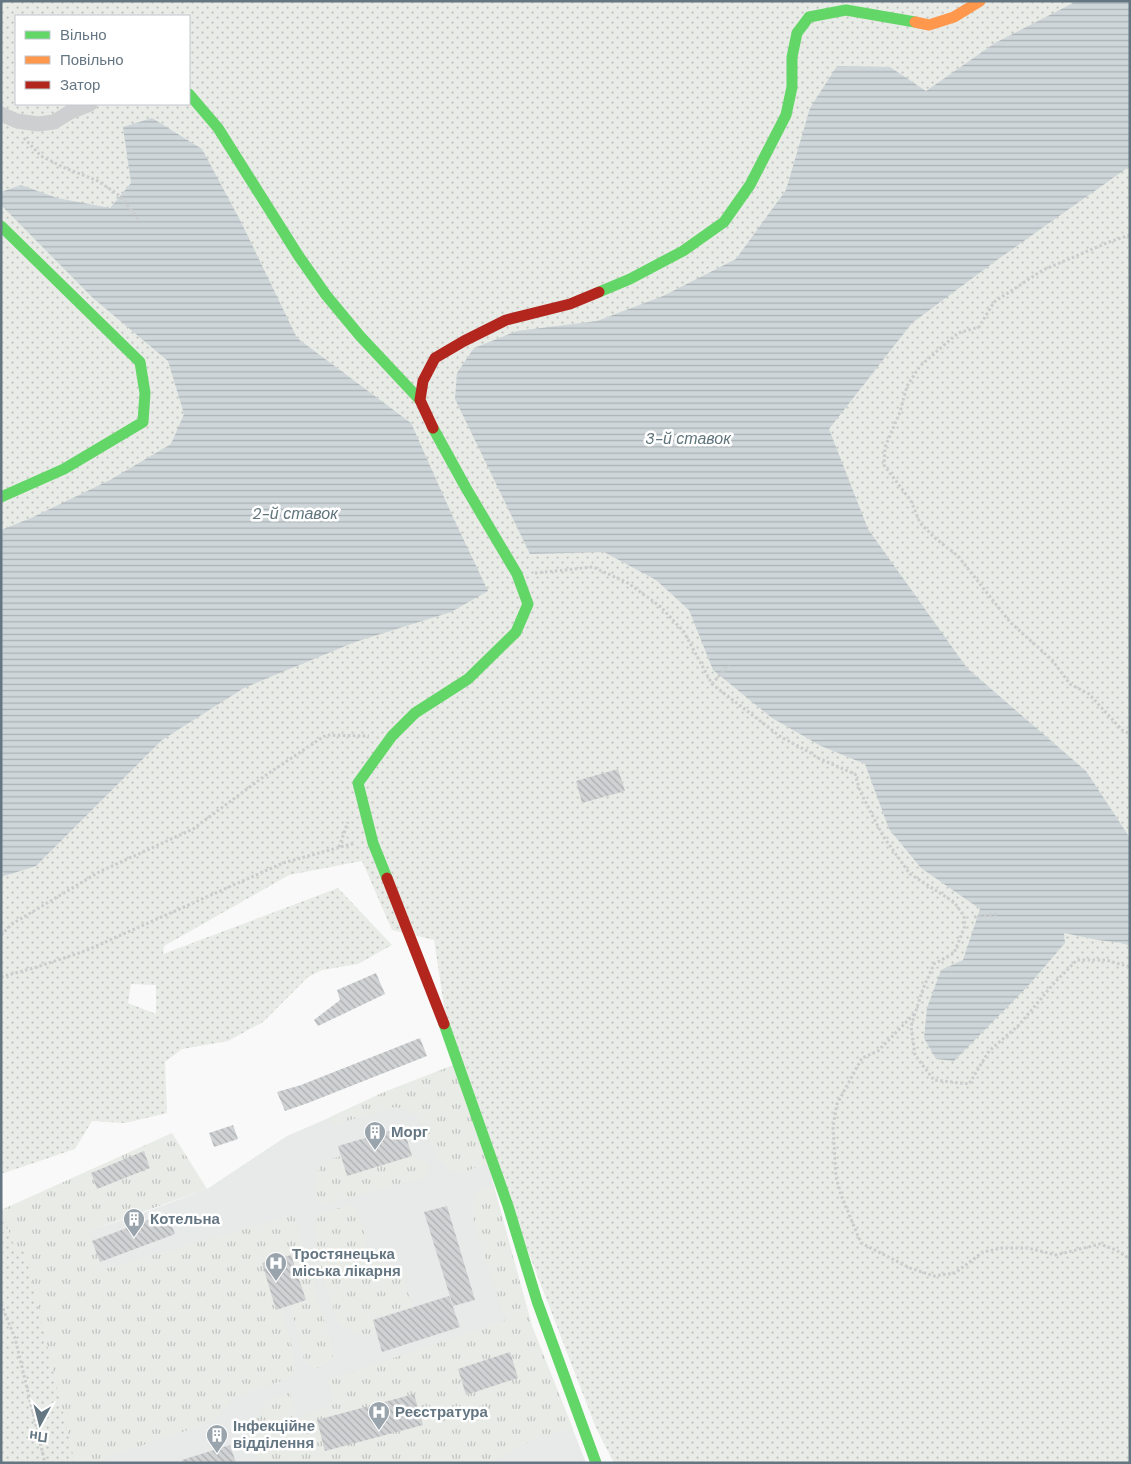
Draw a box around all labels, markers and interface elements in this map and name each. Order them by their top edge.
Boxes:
legend [15,15,190,105]
text: Вільно [60,25,107,45]
text: Повільно [60,50,124,70]
text: Затор [60,75,100,95]
water label: 3-й ставок [645,428,732,449]
water label: 2-й ставок [252,503,339,524]
building icon: Морг [363,1120,387,1151]
place label: Морг [391,1122,428,1142]
building icon: Котельна [122,1207,146,1238]
place label: Котельна [150,1209,220,1229]
place label: Тростянецька міська лікарня [292,1244,401,1281]
hospital icon: Тростянецька міська лікарня [264,1251,288,1282]
north arrow [15,1399,65,1449]
hospital icon: Реєстратура [367,1400,391,1431]
place label: Реєстратура [395,1402,488,1422]
place label: Інфекційне відділення [233,1416,315,1453]
building icon: Інфекційне відділення [205,1423,229,1454]
text: Пн [28,1427,49,1447]

